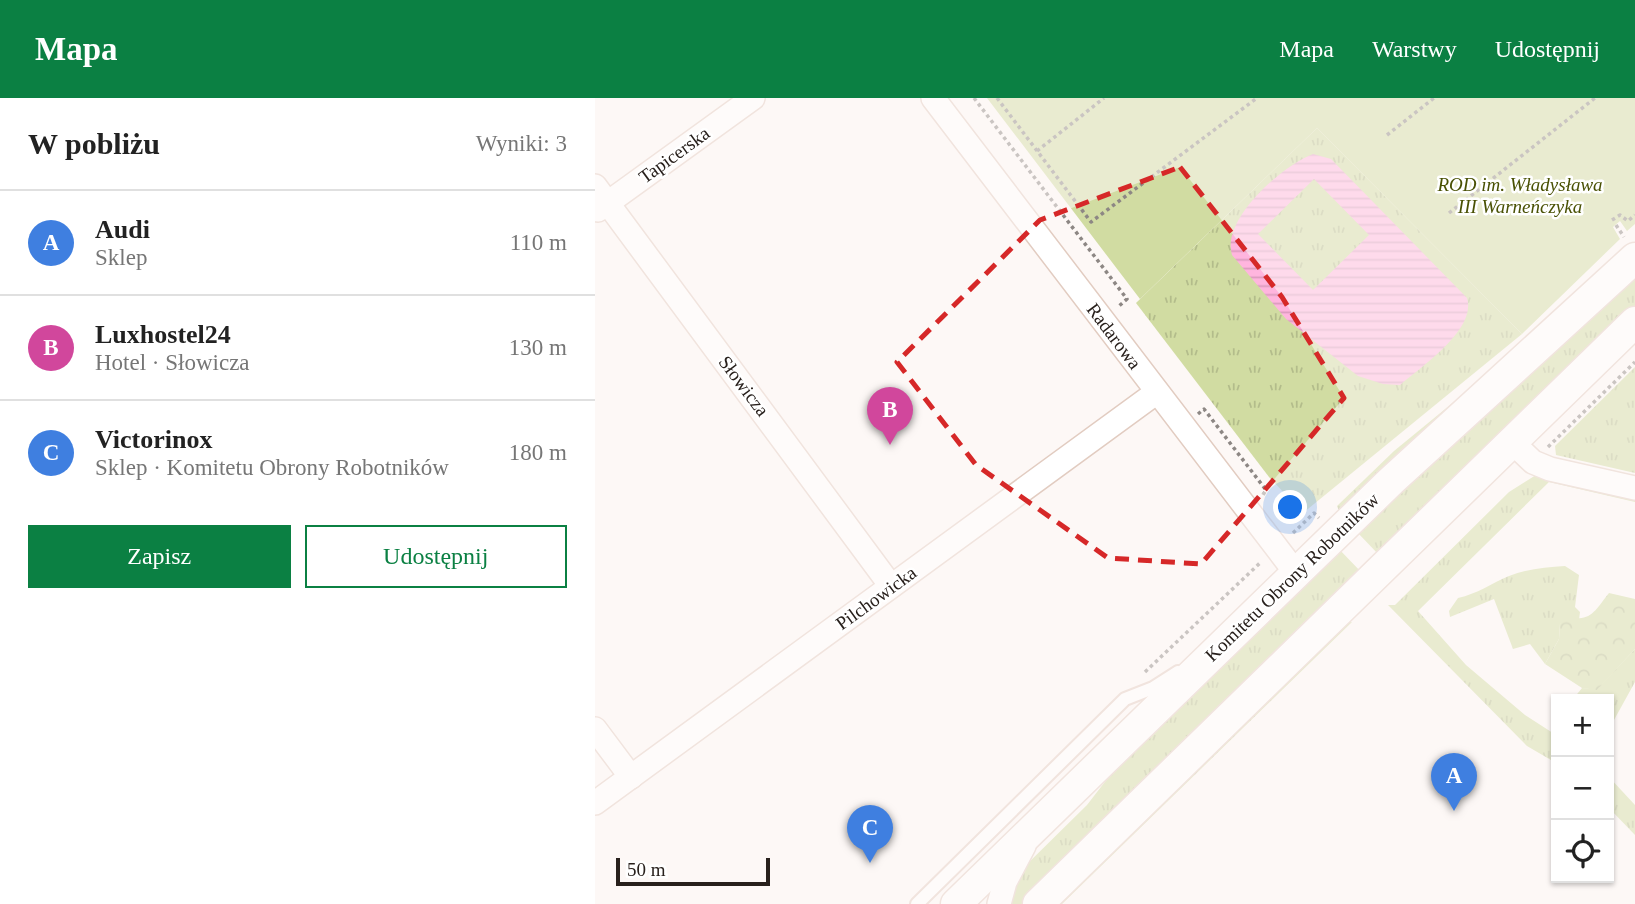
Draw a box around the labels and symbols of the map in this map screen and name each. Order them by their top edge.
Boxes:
street label: Tapicerska [635,122,714,188]
park label: ROD im. Władysława III Warneńczyka [1436,174,1603,217]
street label: Radarowa [1082,299,1146,374]
street label: Słowicza [715,352,774,421]
pin: B [867,387,913,445]
street label: Komitetu Obrony Robotników [1201,488,1383,666]
your location [1273,490,1307,524]
street label: Pilchowicka [832,562,921,634]
pin: A [1431,753,1477,811]
pin: C [847,805,893,863]
scale bar [616,855,770,887]

